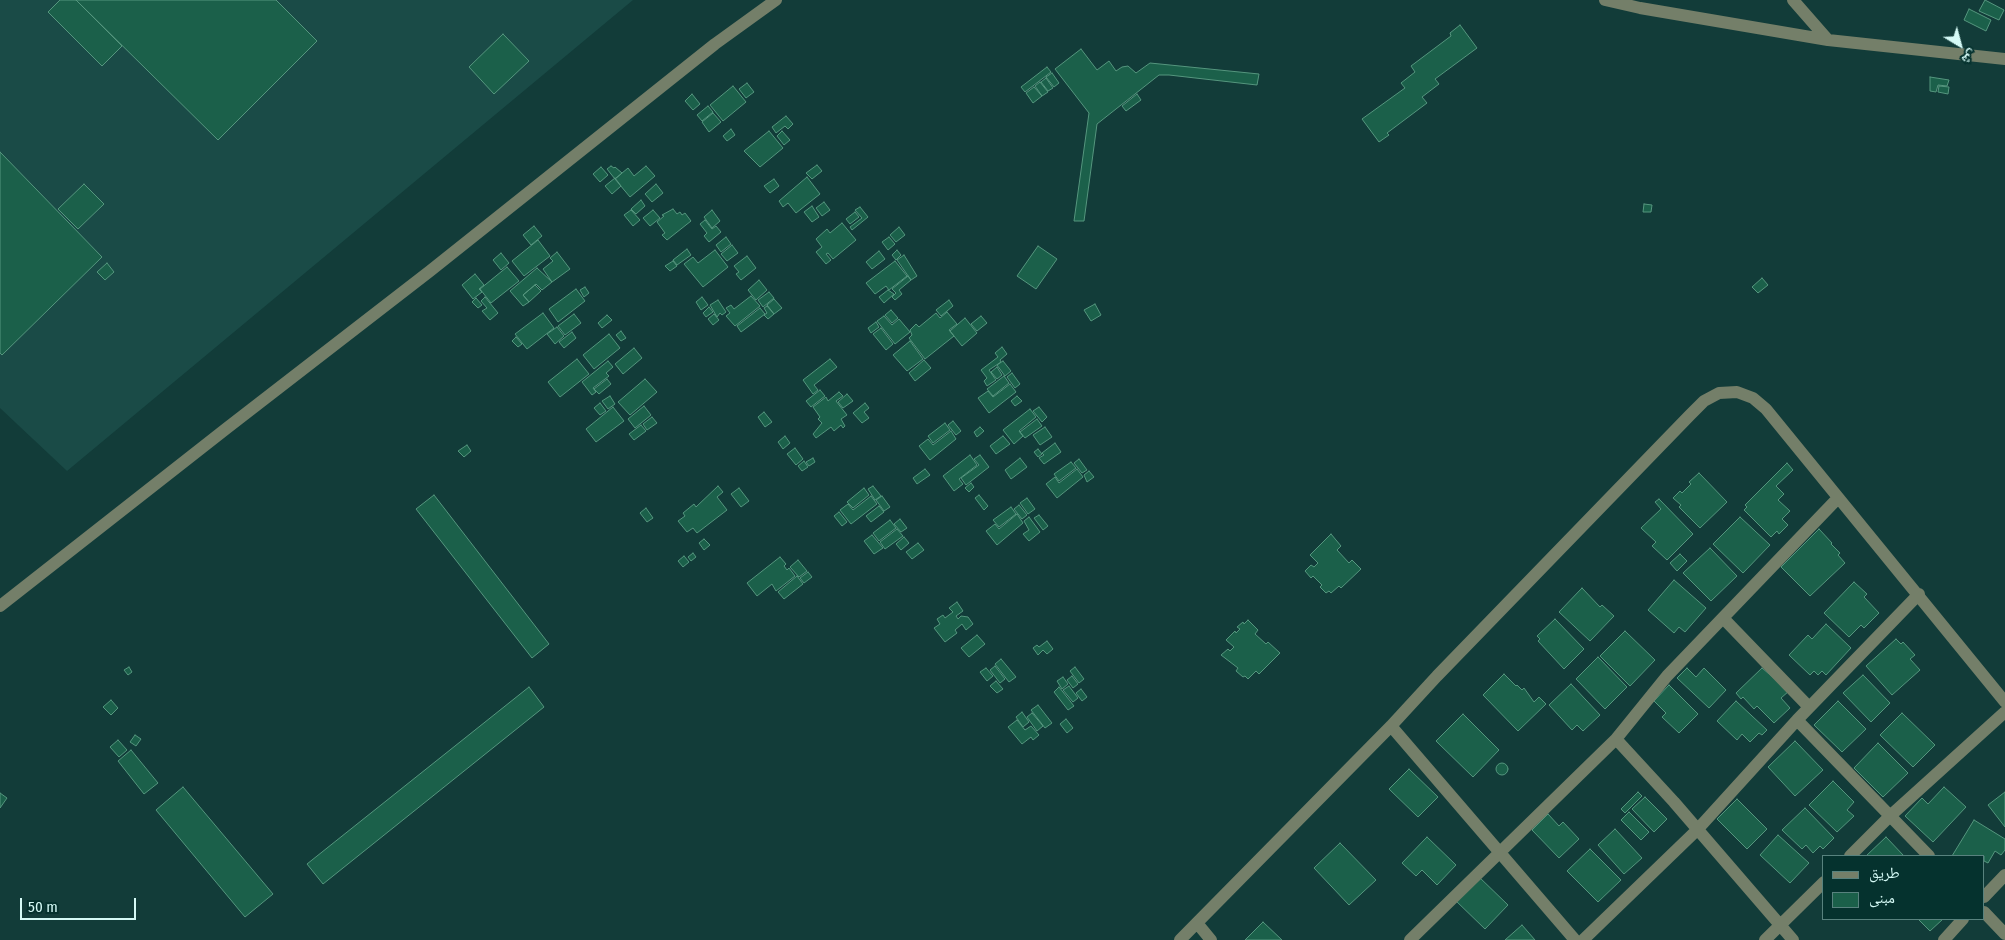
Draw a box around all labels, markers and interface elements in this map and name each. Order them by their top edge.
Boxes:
north arrow [1935,20,1985,70]
text: ش [1958,46,1980,69]
legend [1822,855,1985,920]
text: طريق [1869,864,1900,882]
scale bar [22,888,139,920]
text: مبنى [1869,889,1895,907]
text: 50 m [28,898,58,916]

